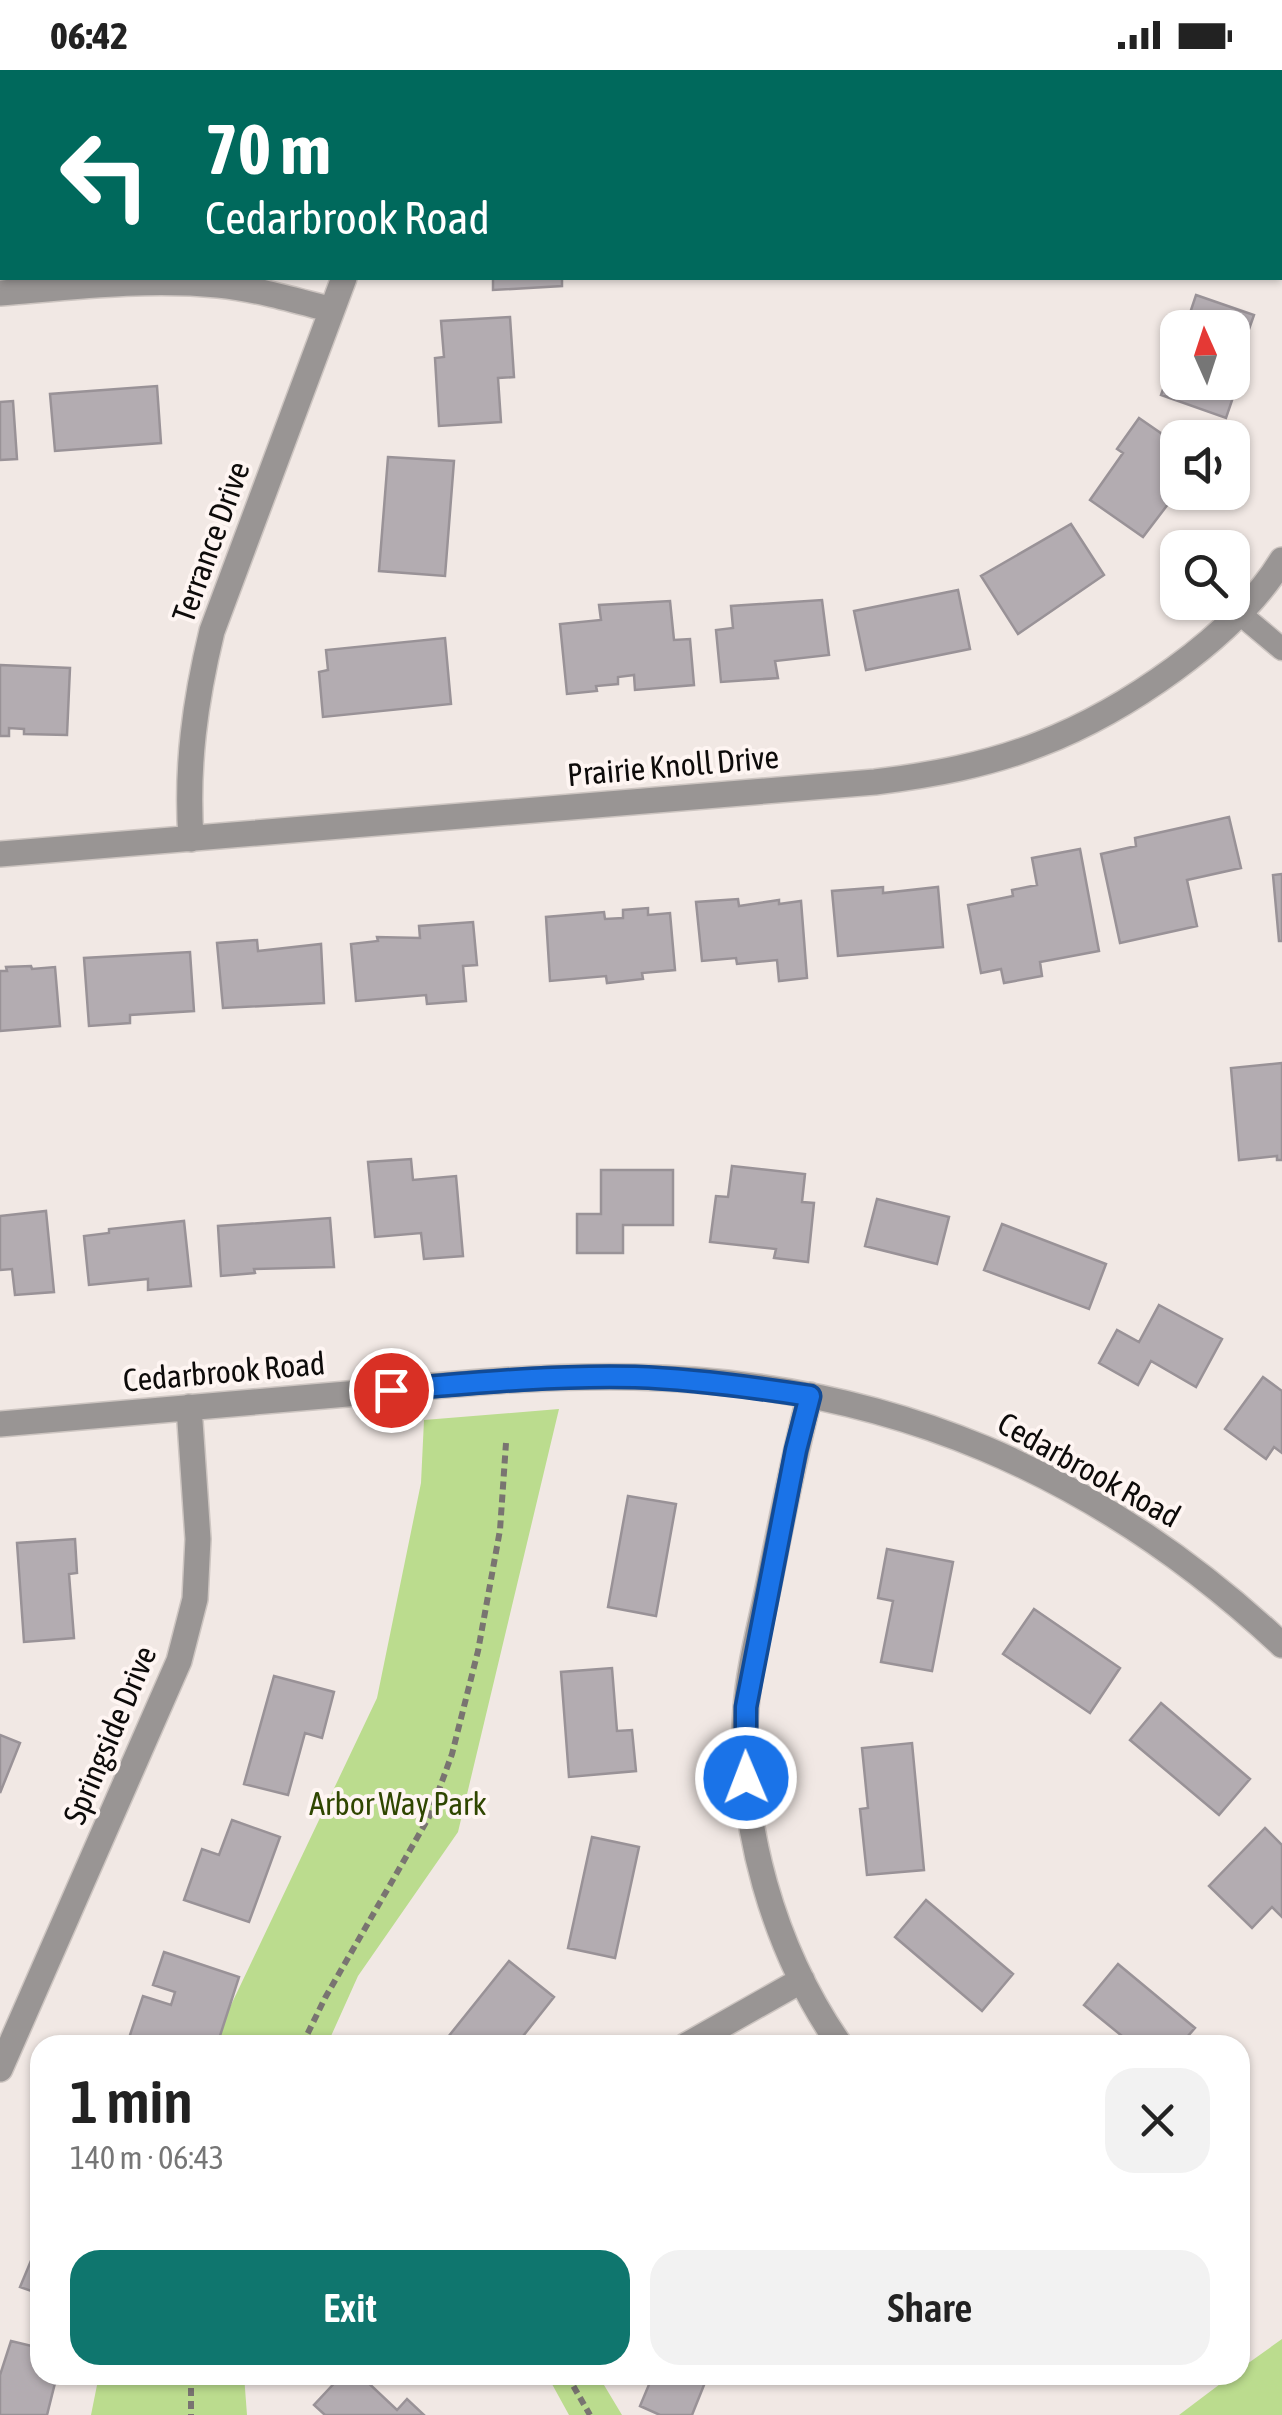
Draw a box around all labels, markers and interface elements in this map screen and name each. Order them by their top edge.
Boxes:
text: 06:42 [50,14,128,57]
text: 70 m [205,109,331,189]
icon: left [40,110,170,240]
text: Cedarbrook Road [205,192,490,244]
north arrow [1160,310,1250,400]
map controls [1160,310,1250,620]
button: sound [1160,420,1250,510]
street label: Terrance Drive [164,456,257,627]
button: search [1160,530,1250,620]
street label: Prairie Knoll Drive [566,738,780,793]
street label: Cedarbrook Road [121,1344,326,1399]
pin [349,1348,434,1433]
icon: arrive [364,1363,419,1418]
street label: Cedarbrook Road [992,1404,1187,1535]
street label: Springside Drive [55,1640,164,1829]
position arrow [694,1726,798,1830]
park label: Arbor Way Park [309,1785,487,1822]
text: 1 min [70,2067,193,2136]
button: close [1105,2068,1210,2173]
text: 140 m · 06:43 [70,2139,224,2176]
button: Exit [70,2250,630,2365]
button: Share [650,2250,1210,2365]

